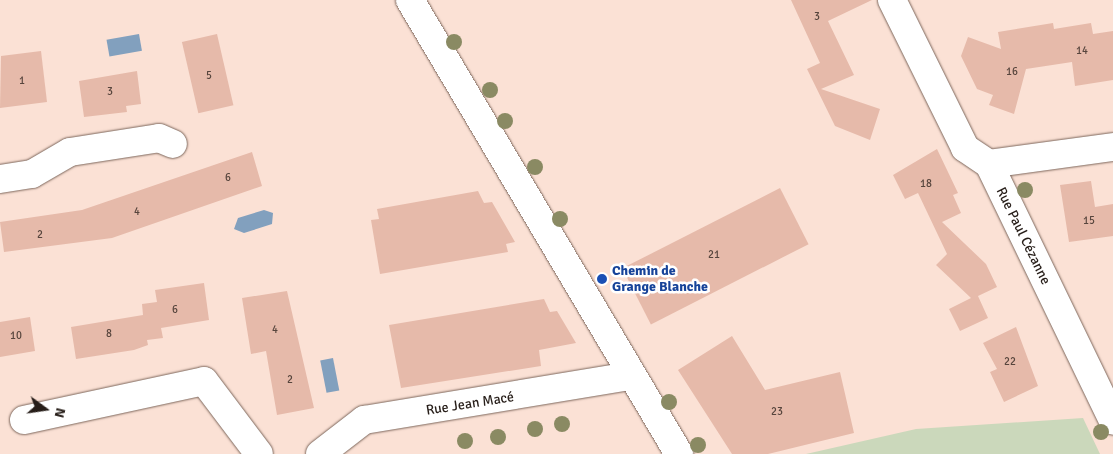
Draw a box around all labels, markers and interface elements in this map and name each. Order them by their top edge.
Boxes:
house number: 3 [814,10,820,24]
house number: 14 [1076,44,1088,58]
house number: 16 [1006,65,1018,79]
house number: 5 [206,69,212,83]
house number: 1 [19,74,25,88]
house number: 3 [107,85,113,99]
house number: 6 [225,171,231,185]
house number: 18 [920,177,932,191]
street label: Rue Paul Cézanne [992,185,1054,287]
house number: 4 [134,205,140,219]
house number: 15 [1083,214,1095,228]
house number: 2 [37,228,43,242]
house number: 21 [708,248,720,262]
place label: Chemin de Grange Blanche [612,263,708,296]
marker: Chemin de Grange Blanche [596,273,608,285]
house number: 6 [172,303,178,317]
house number: 4 [272,323,278,337]
house number: 8 [106,327,112,341]
house number: 10 [10,329,22,343]
house number: 22 [1004,355,1016,369]
house number: 2 [287,373,293,387]
north arrow [20,384,70,434]
street label: Rue Jean Macé [425,389,515,419]
house number: 23 [771,405,783,419]
text: N [51,406,69,420]

